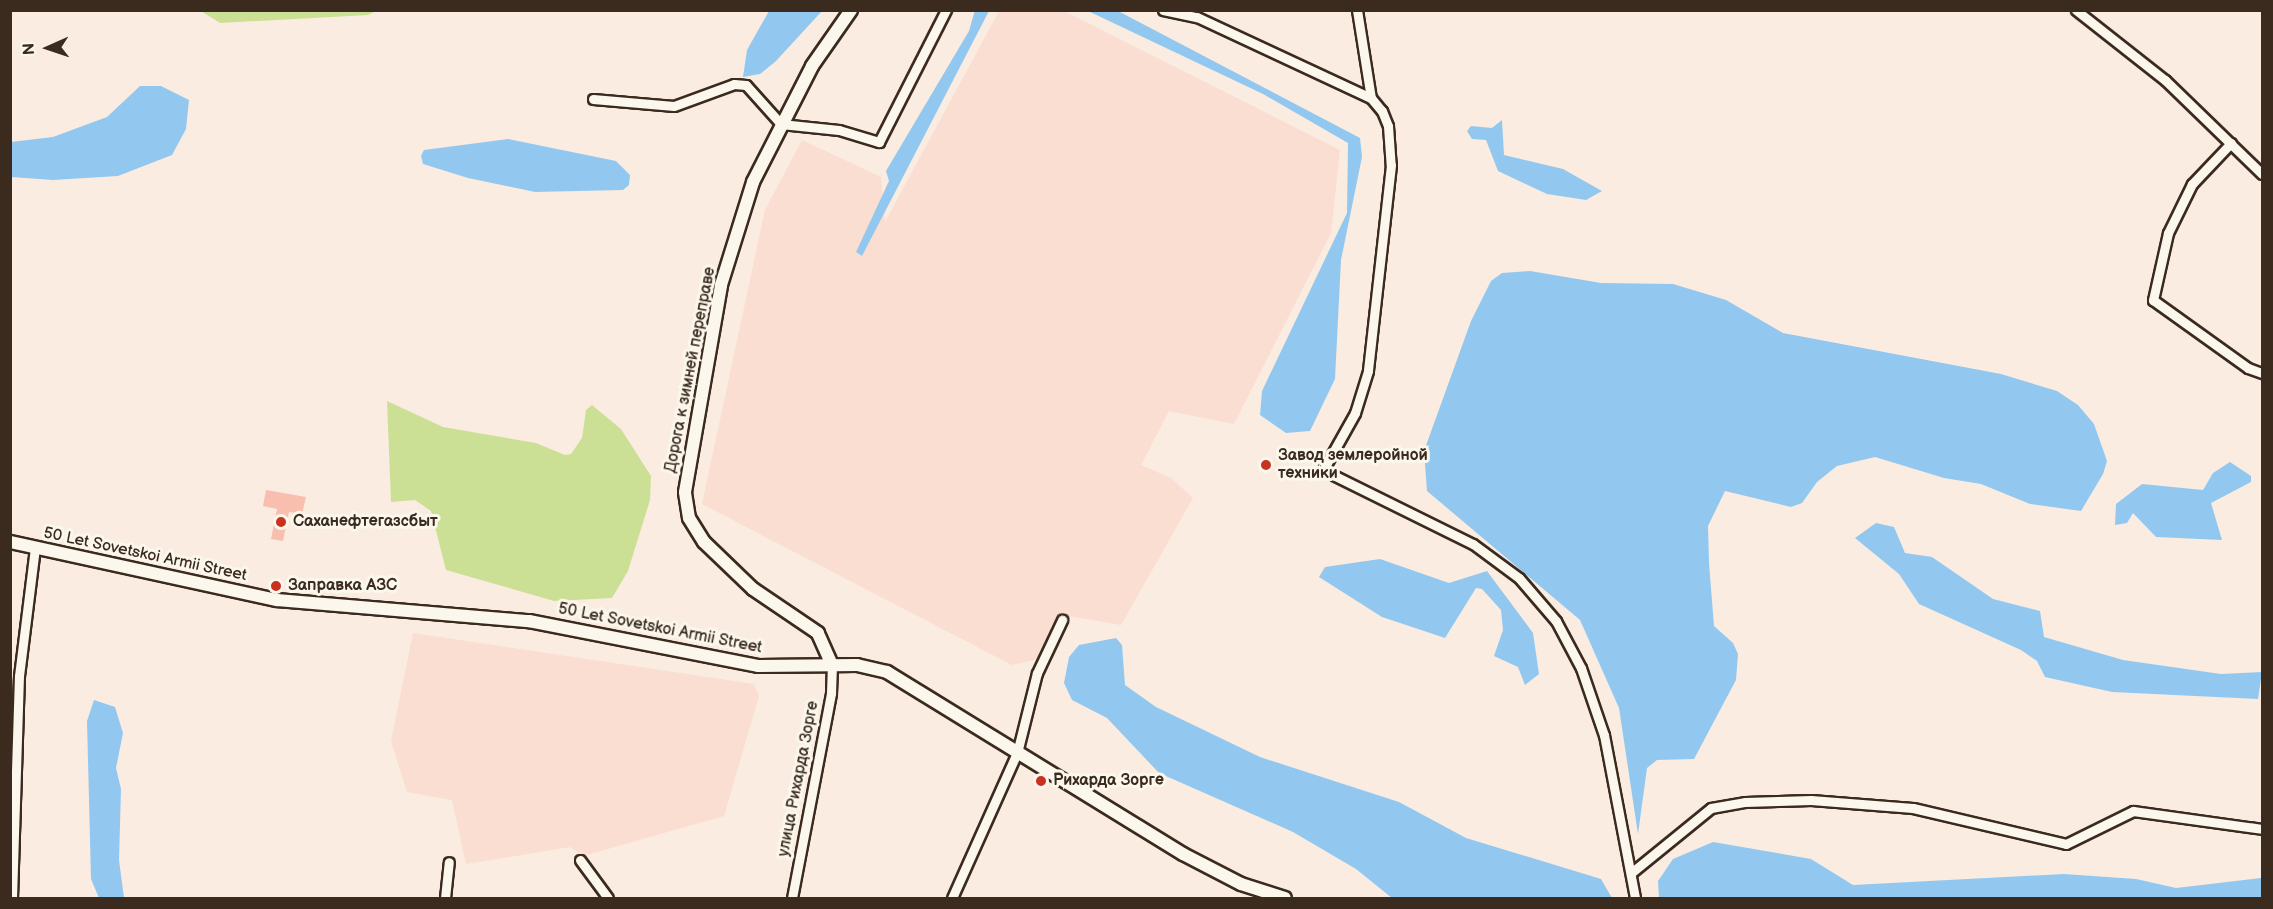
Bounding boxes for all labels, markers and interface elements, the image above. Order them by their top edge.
north arrow [18,18,78,78]
text: N [20,42,39,55]
street label: Дорога к зимней переправе [662,265,720,475]
place label: Завод землеройной техники [1278,446,1428,484]
marker: Завод землеройной техники [1259,458,1273,472]
place label: Саханефтегазсбыт [293,512,438,532]
marker: Саханефтегазсбыт [274,515,288,529]
street label: 50 Let Sovetskoi Armii Street [41,524,249,586]
place label: Заправка АЗС [288,576,397,596]
marker: Заправка АЗС [269,579,283,593]
street label: 50 Let Sovetskoi Armii Street [556,600,764,658]
street label: улица Рихарда Зорге [774,700,824,858]
place label: Рихарда Зорге [1053,771,1164,791]
marker: Рихарда Зорге [1034,774,1048,788]

